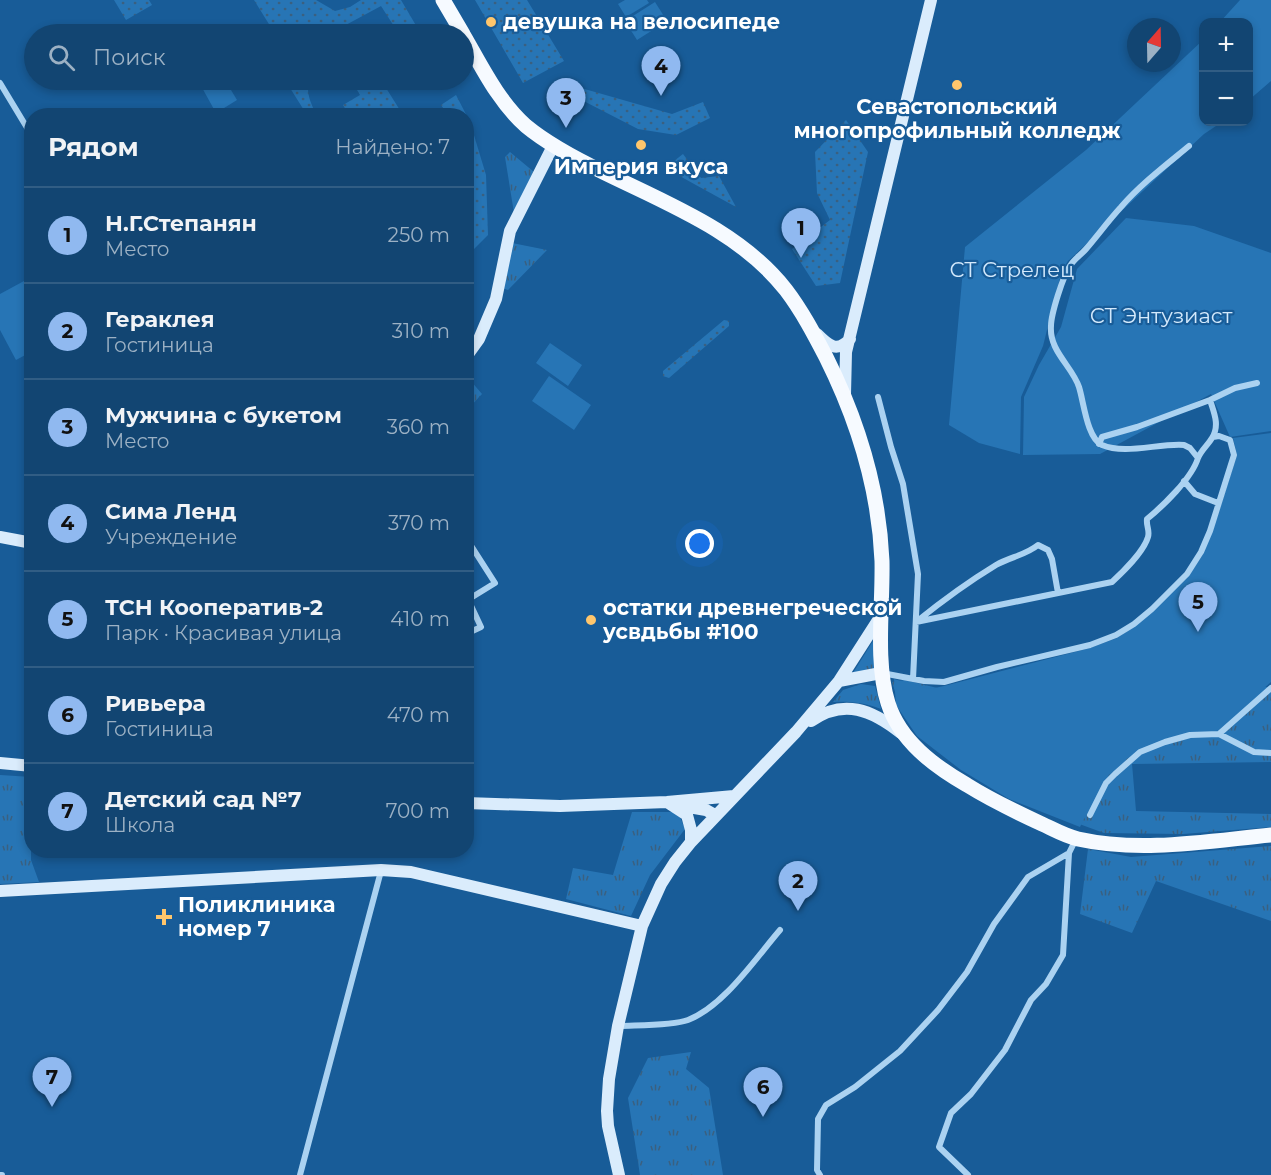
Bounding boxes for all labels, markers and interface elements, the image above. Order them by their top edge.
place label: девушка на велосипеде [503,9,780,34]
marker: девушка на велосипеде [484,15,498,29]
north arrow [1127,18,1181,72]
map controls [1199,18,1253,126]
button: + [1199,18,1253,72]
search box [24,24,474,90]
icon: search [45,41,78,74]
text: Поиск [93,44,165,71]
pin: 4 [642,46,680,96]
button: − [1199,72,1253,126]
pin: 3 [546,78,586,128]
marker: Севастопольский многопрофильный колледж [950,78,964,92]
place label: Севастопольский многопрофильный колледж [793,94,1121,143]
text: Рядом [48,131,139,163]
text: Найдено: 7 [335,135,450,159]
marker: Империя вкуса [634,138,648,152]
place label: Империя вкуса [554,154,728,179]
pin: 1 [782,208,820,258]
text: Н.Г.Степанян [105,210,257,237]
text: 1 [64,223,71,247]
text: 250 m [388,223,450,247]
text: Место [105,237,169,261]
park label: СТ Стрелец [949,257,1075,282]
park label: СТ Энтузиаст [1090,303,1232,328]
text: Гераклея [105,306,215,333]
text: 2 [62,319,73,343]
text: 310 m [392,319,450,343]
text: Гостиница [105,333,214,357]
text: Мужчина с букетом [105,402,342,429]
text: 3 [62,415,73,439]
text: 360 m [387,415,450,439]
text: Место [105,429,169,453]
text: Сима Ленд [105,498,236,525]
text: 4 [61,511,74,535]
text: 370 m [388,511,450,535]
text: Учреждение [105,525,237,549]
your location [685,529,714,558]
pin: 5 [1178,582,1218,632]
text: ТСН Кооператив-2 [105,594,323,621]
place label: остатки древнегреческой усвдьбы #100 [602,595,903,644]
text: 5 [62,607,73,631]
text: 410 m [390,607,450,631]
marker: остатки древнегреческой усвдьбы #100 [584,613,598,627]
text: Парк · Красивая улица [105,621,342,645]
text: Ривьера [105,690,206,717]
text: 6 [61,703,74,727]
text: 470 m [387,703,450,727]
text: Гостиница [105,717,214,741]
text: Детский сад №7 [105,786,302,813]
text: 7 [61,799,74,823]
text: 700 m [386,799,450,823]
text: Школа [105,813,175,837]
pin: 2 [778,862,818,911]
place label: Поликлиника номер 7 [178,892,335,941]
marker: Поликлиника номер 7 [155,908,173,926]
pin: 7 [32,1058,72,1107]
pin: 6 [744,1068,783,1117]

